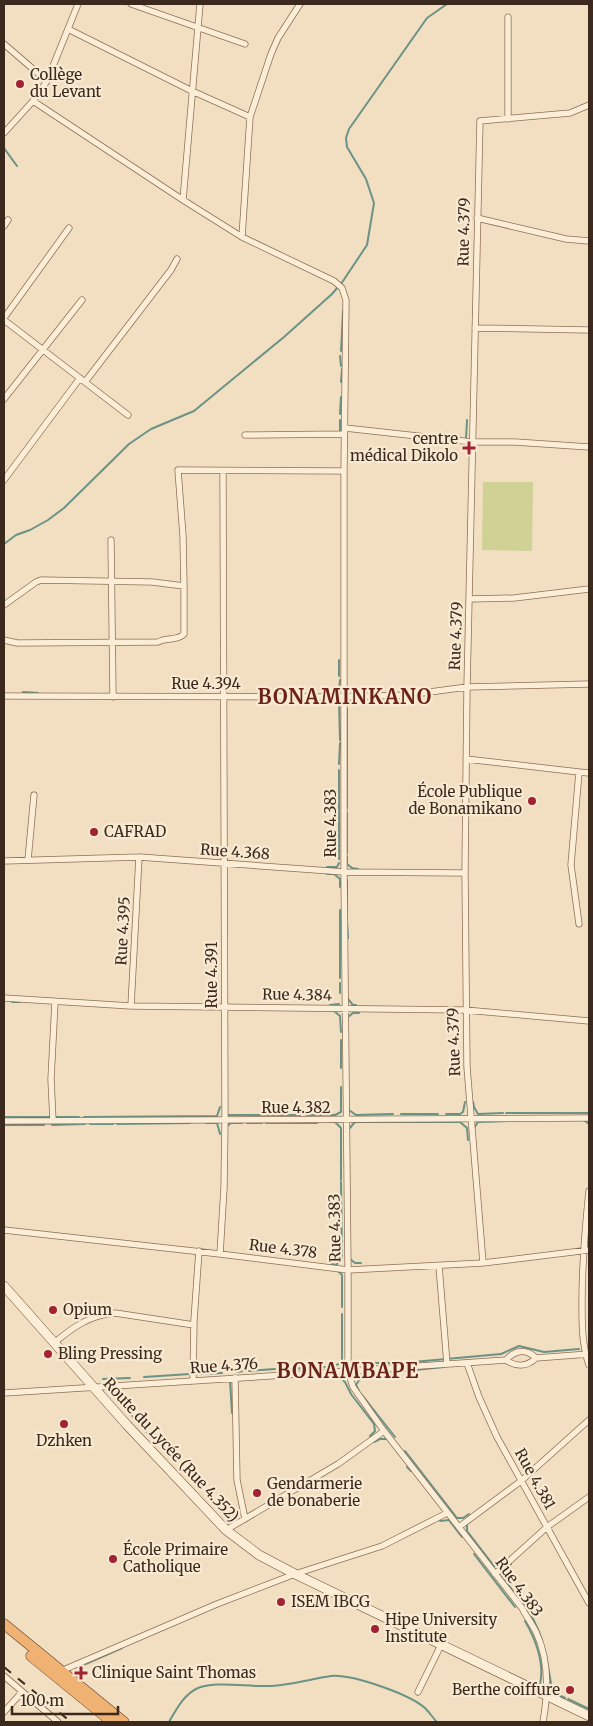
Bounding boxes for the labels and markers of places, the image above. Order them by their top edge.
place label: Collège du Levant [30,65,102,101]
marker: Collège du Levant [14,78,26,90]
place label: centre médical Dikolo [350,429,458,465]
marker: centre médical Dikolo [462,441,476,455]
place label: École Publique de Bonamikano [408,781,522,818]
marker: École Publique de Bonamikano [526,795,538,807]
place label: CAFRAD [104,822,166,841]
marker: CAFRAD [88,826,100,838]
place label: Opium [63,1300,112,1319]
marker: Opium [47,1304,59,1316]
place label: Bling Pressing [58,1344,162,1363]
marker: Bling Pressing [42,1348,54,1360]
marker: Dzhken [58,1418,70,1430]
place label: Dzhken [36,1431,92,1450]
place label: Gendarmerie de bonaberie [267,1474,362,1510]
marker: Gendarmerie de bonaberie [251,1487,263,1499]
place label: École Primaire Catholique [123,1539,228,1576]
marker: École Primaire Catholique [107,1553,119,1565]
place label: ISEM IBCG [291,1592,370,1611]
marker: ISEM IBCG [275,1596,287,1608]
place label: Hipe University Institute [385,1610,498,1646]
marker: Hipe University Institute [369,1623,381,1635]
place label: Clinique Saint Thomas [92,1663,256,1682]
marker: Clinique Saint Thomas [74,1666,88,1680]
place label: Berthe coiffure [452,1680,560,1699]
marker: Berthe coiffure [564,1684,576,1696]

